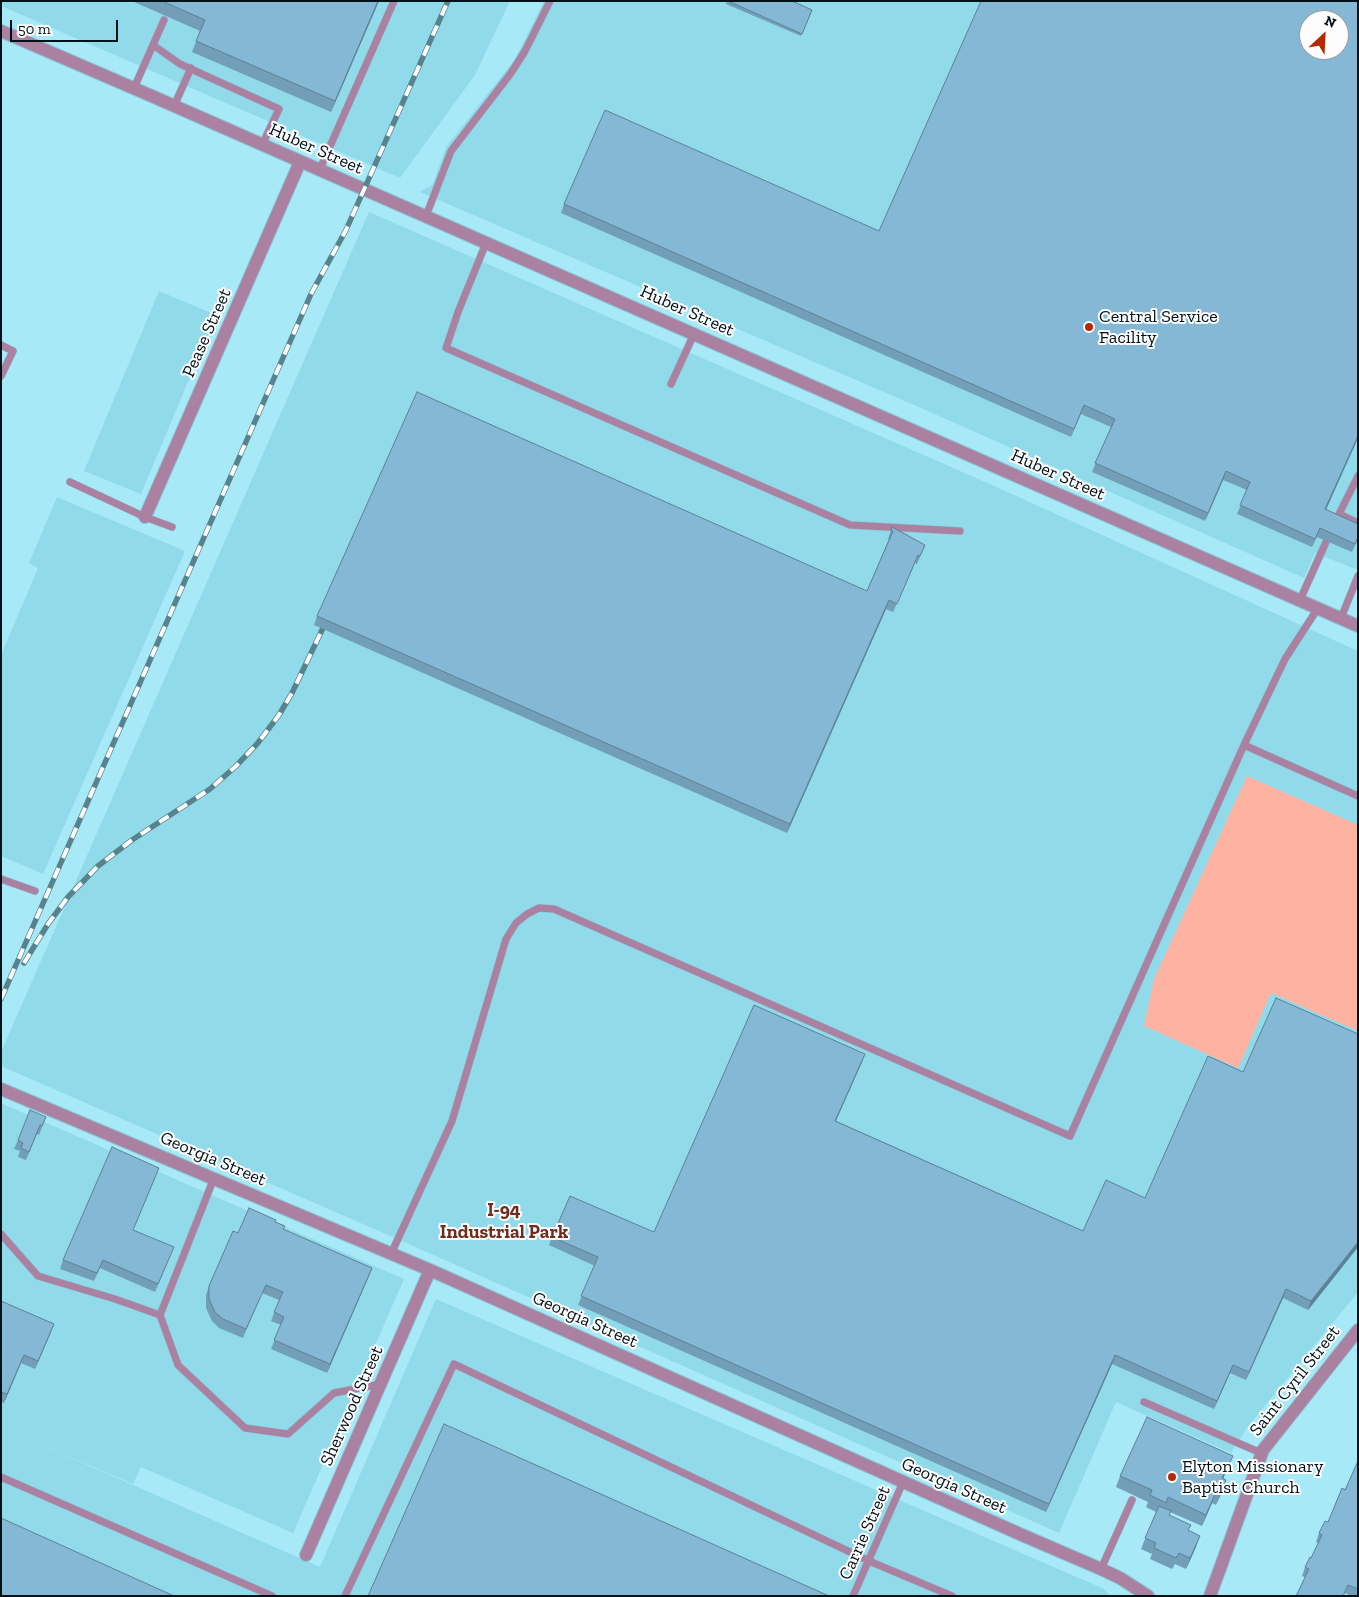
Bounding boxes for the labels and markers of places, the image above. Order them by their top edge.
place label: Central Service Facility [1099,306,1218,348]
marker: Central Service Facility [1083,321,1095,333]
place label: Elyton Missionary Baptist Church [1182,1456,1323,1498]
marker: Elyton Missionary Baptist Church [1166,1471,1178,1483]

